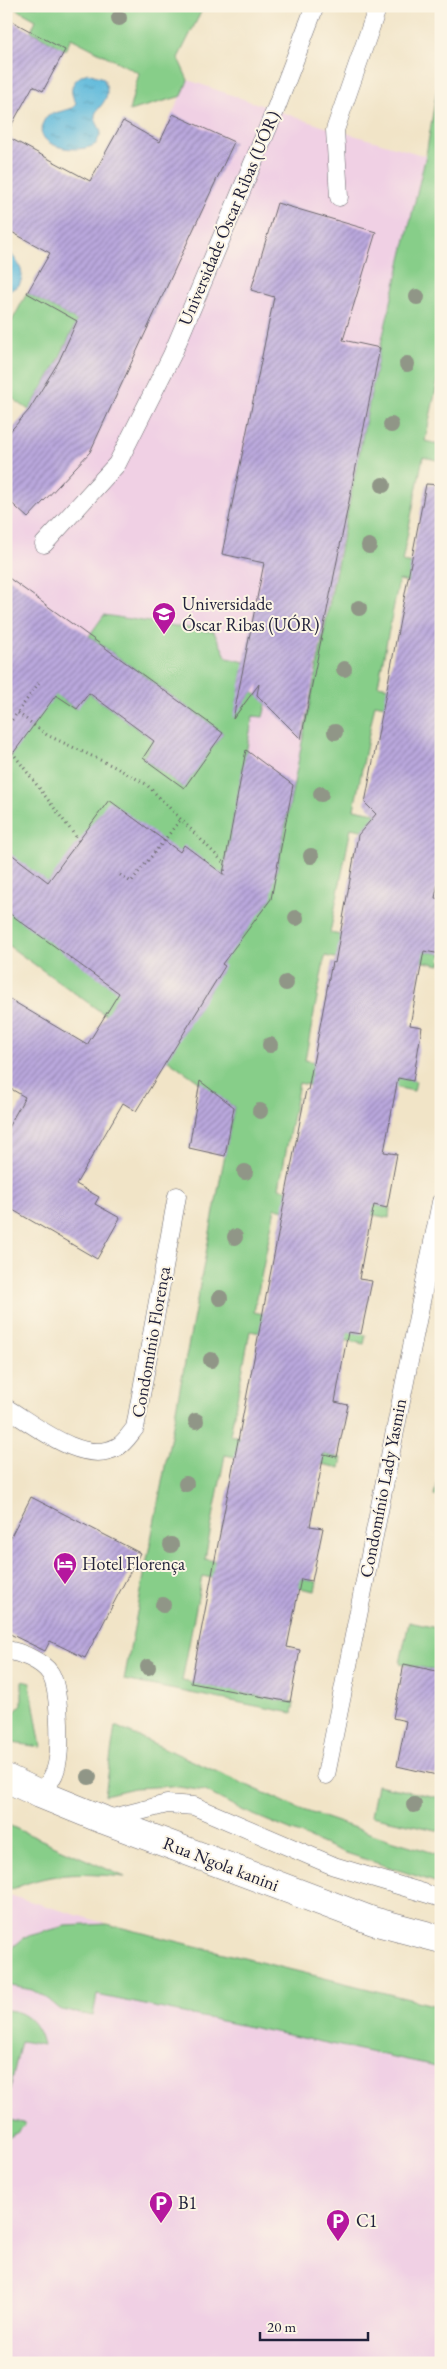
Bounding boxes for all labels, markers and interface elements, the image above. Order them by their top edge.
street label: Universidade Óscar Ribas (UÓR) [173,107,284,329]
place label: Universidade Óscar Ribas (UÓR) [182,592,319,636]
school or university icon: Universidade Óscar Ribas (UÓR) [151,601,177,635]
street label: Condomínio Florença [126,1264,175,1419]
street label: Condomínio Lady Yasmin [354,1396,411,1579]
hotel icon: Hotel Florença [52,1551,78,1585]
place label: Hotel Florença [82,1552,186,1575]
street label: Rua Ngola kanini [160,1831,283,1896]
parking icon: B1 [148,2190,174,2224]
place label: B1 [178,2191,197,2214]
parking icon: C1 [325,2208,351,2242]
place label: C1 [356,2209,377,2232]
scale bar [260,2309,367,2341]
text: 20 m [267,2317,296,2336]

